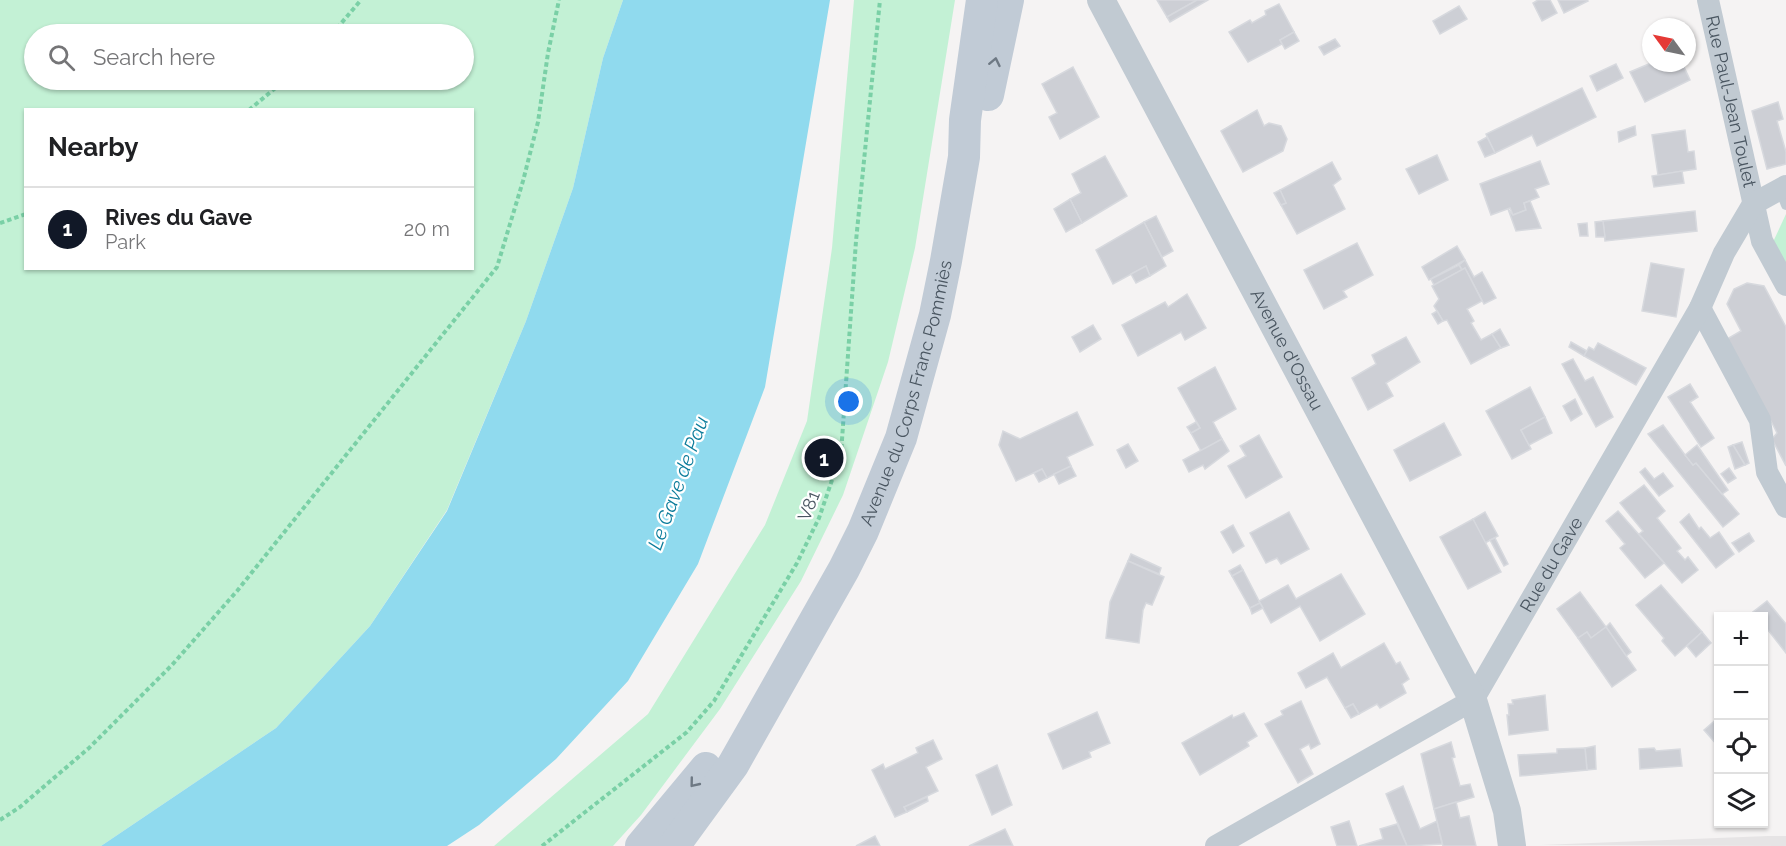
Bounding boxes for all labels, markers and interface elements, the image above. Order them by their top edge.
street label: Rue Paul-Jean Toulet [1702,13,1761,189]
north arrow [1642,18,1696,72]
search box [24,24,474,90]
icon: search [45,41,78,74]
text: Search here [93,44,215,70]
one-way arrow [988,57,1001,67]
text: Nearby [48,132,138,162]
text: Rives du Gave [105,204,252,230]
text: 1 [63,217,72,241]
text: 20 m [404,217,450,241]
text: Park [105,230,146,254]
street label: Avenue du Corps Franc Pommiès [855,258,956,529]
street label: Avenue d'Ossau [1247,285,1328,414]
your location [834,387,863,416]
water label: Le Gave de Pau [643,413,713,553]
pin: 1 [804,436,844,480]
street label: V81 [793,488,824,524]
street label: Rue du Gave [1515,513,1587,616]
map controls [1714,612,1768,828]
button: + [1714,612,1768,666]
button: − [1714,666,1768,720]
button: locate [1714,720,1768,774]
button: layers [1714,774,1768,828]
one-way arrow [691,776,702,787]

